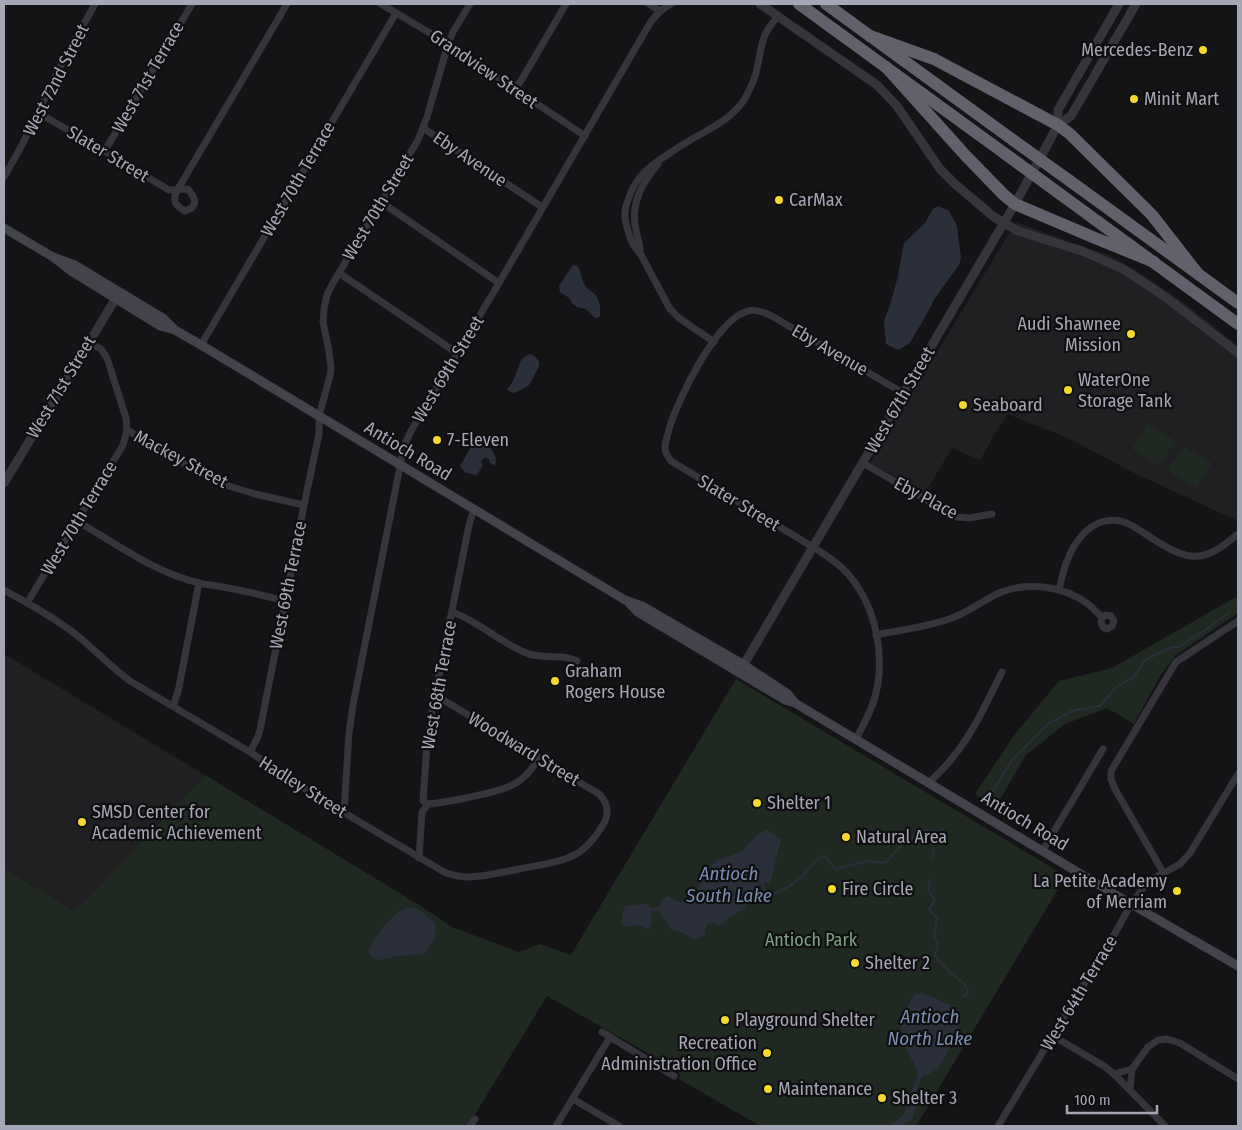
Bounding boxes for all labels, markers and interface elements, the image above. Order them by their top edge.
street label: West 71st Terrace [107,17,189,137]
street label: West 72nd Street [18,20,94,140]
street label: Grandview Street [426,25,542,113]
place label: Mercedes-Benz [1081,39,1193,61]
marker: Mercedes-Benz [1197,44,1209,56]
place label: Minit Mart [1144,88,1219,110]
marker: Minit Mart [1128,93,1140,105]
street label: West 70th Terrace [256,117,340,241]
street label: Slater Street [63,121,153,187]
street label: Eby Avenue [429,126,511,192]
street label: West 70th Street [338,150,418,264]
place label: CarMax [789,189,843,211]
marker: CarMax [773,194,785,206]
street label: West 69th Street [407,311,489,427]
place label: Audi Shawnee Mission [1018,313,1121,356]
street label: Eby Avenue [788,319,872,381]
marker: Audi Shawnee Mission [1125,328,1137,340]
street label: West 71st Street [22,331,100,442]
street label: West 67th Street [861,343,940,457]
place label: WaterOne Storage Tank [1078,369,1172,412]
marker: WaterOne Storage Tank [1062,384,1074,396]
place label: Seaboard [973,394,1043,416]
marker: Seaboard [957,399,969,411]
street label: Antioch Road [361,416,455,486]
street label: Mackey Street [130,425,232,493]
place label: 7-Eleven [447,429,509,451]
marker: 7-Eleven [431,434,443,446]
street label: West 70th Terrace [36,457,122,579]
street label: Slater Street [694,470,784,536]
street label: Eby Place [890,472,962,524]
street label: West 69th Terrace [265,519,311,651]
street label: West 68th Terrace [417,619,461,751]
place label: Graham Rogers House [565,660,665,703]
marker: Graham Rogers House [549,675,561,687]
street label: Woodward Street [464,707,584,791]
street label: Hadley Street [255,751,351,823]
street label: Antioch Road [978,786,1072,856]
place label: Shelter 1 [767,792,831,814]
marker: Shelter 1 [751,797,763,809]
place label: SMSD Center for Academic Achievement [92,801,262,844]
marker: SMSD Center for Academic Achievement [76,816,88,828]
place label: Natural Area [856,826,947,848]
marker: Natural Area [840,831,852,843]
water label: Antioch South Lake [685,862,772,907]
place label: La Petite Academy of Merriam [1033,870,1167,913]
place label: Fire Circle [842,878,914,900]
marker: Fire Circle [826,883,838,895]
marker: La Petite Academy of Merriam [1171,885,1183,897]
park label: Antioch Park [765,929,858,951]
street label: West 64th Terrace [1036,931,1122,1055]
place label: Shelter 2 [865,952,930,974]
marker: Shelter 2 [849,957,861,969]
water label: Antioch North Lake [888,1005,972,1050]
place label: Playground Shelter [735,1009,875,1031]
marker: Playground Shelter [719,1014,731,1026]
place label: Recreation Administration Office [601,1032,757,1075]
marker: Recreation Administration Office [761,1047,773,1059]
place label: Maintenance [778,1078,872,1100]
scale bar [1067,1082,1157,1114]
marker: Maintenance [762,1083,774,1095]
place label: Shelter 3 [892,1087,957,1109]
text: 100 m [1074,1091,1111,1109]
marker: Shelter 3 [876,1092,888,1104]

